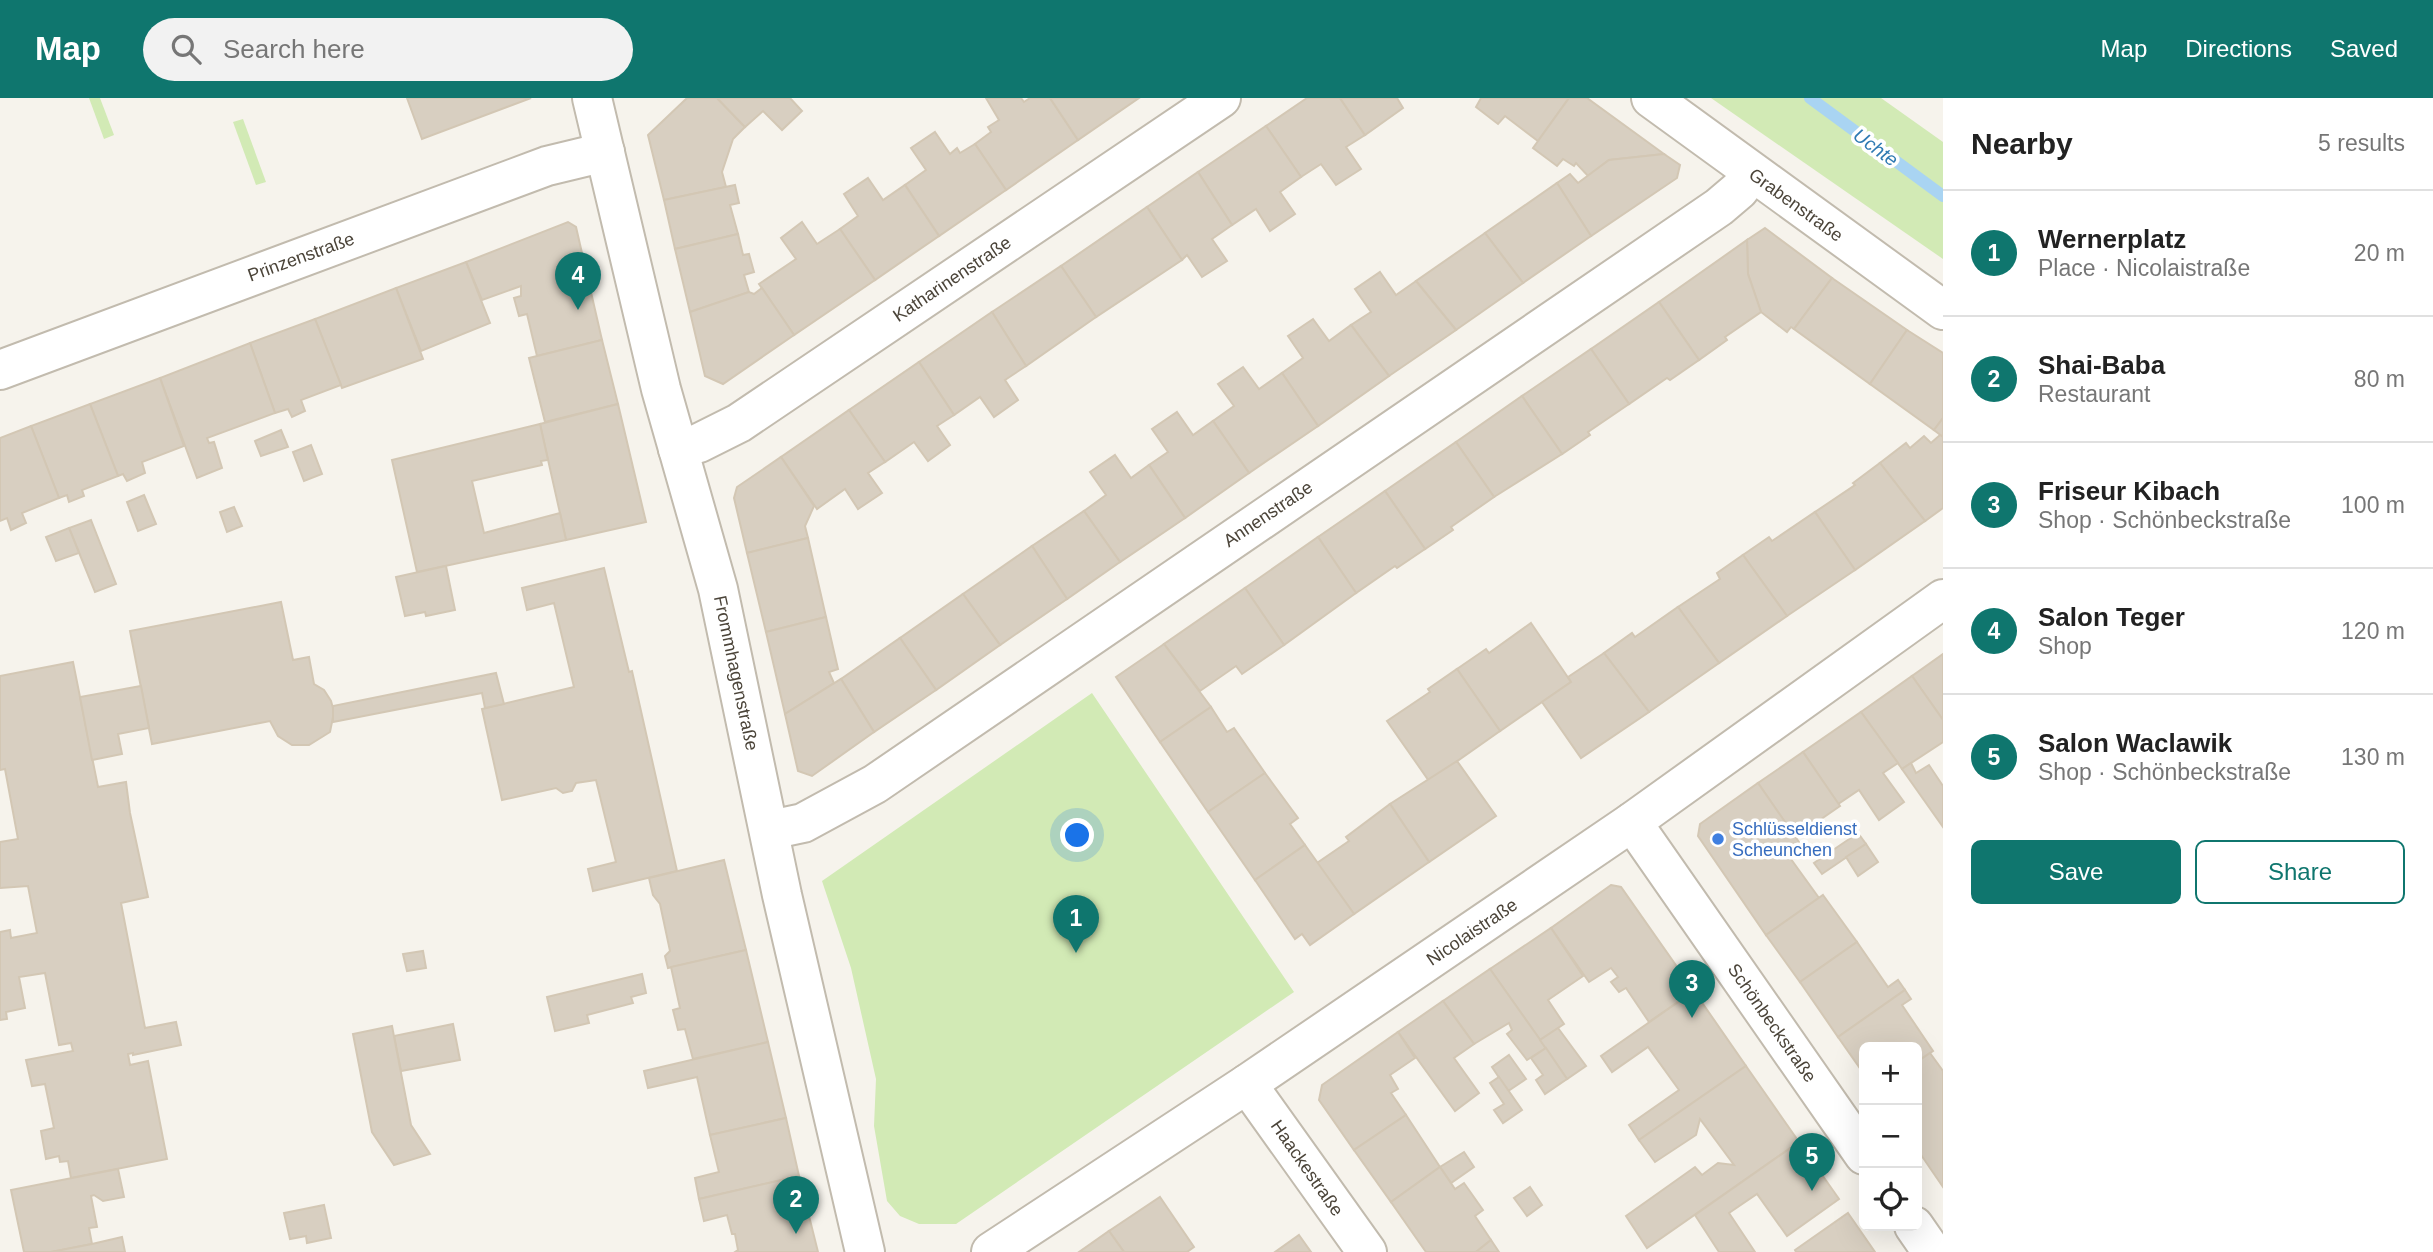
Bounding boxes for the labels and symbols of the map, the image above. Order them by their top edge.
water label: Uchte [1849,124,1902,170]
street label: Grabenstraße [1745,164,1847,246]
street label: Prinzenstraße [245,228,357,286]
street label: Katharinenstraße [889,232,1015,326]
pin: 4 [555,252,601,310]
street label: Annenstraße [1220,477,1316,551]
street label: Frommhagenstraße [710,594,762,752]
your location [1060,818,1094,852]
place label: Schlüsseldienst Scheunchen [1732,819,1857,860]
marker: Schlüsseldienst Scheunchen [1710,831,1726,847]
street label: Nicolaistraße [1423,894,1521,970]
pin: 1 [1053,895,1099,953]
pin: 3 [1669,960,1715,1018]
street label: Schönbeckstraße [1724,960,1820,1086]
street label: Haackestraße [1267,1116,1347,1220]
pin: 5 [1789,1133,1835,1191]
pin: 2 [773,1176,819,1234]

